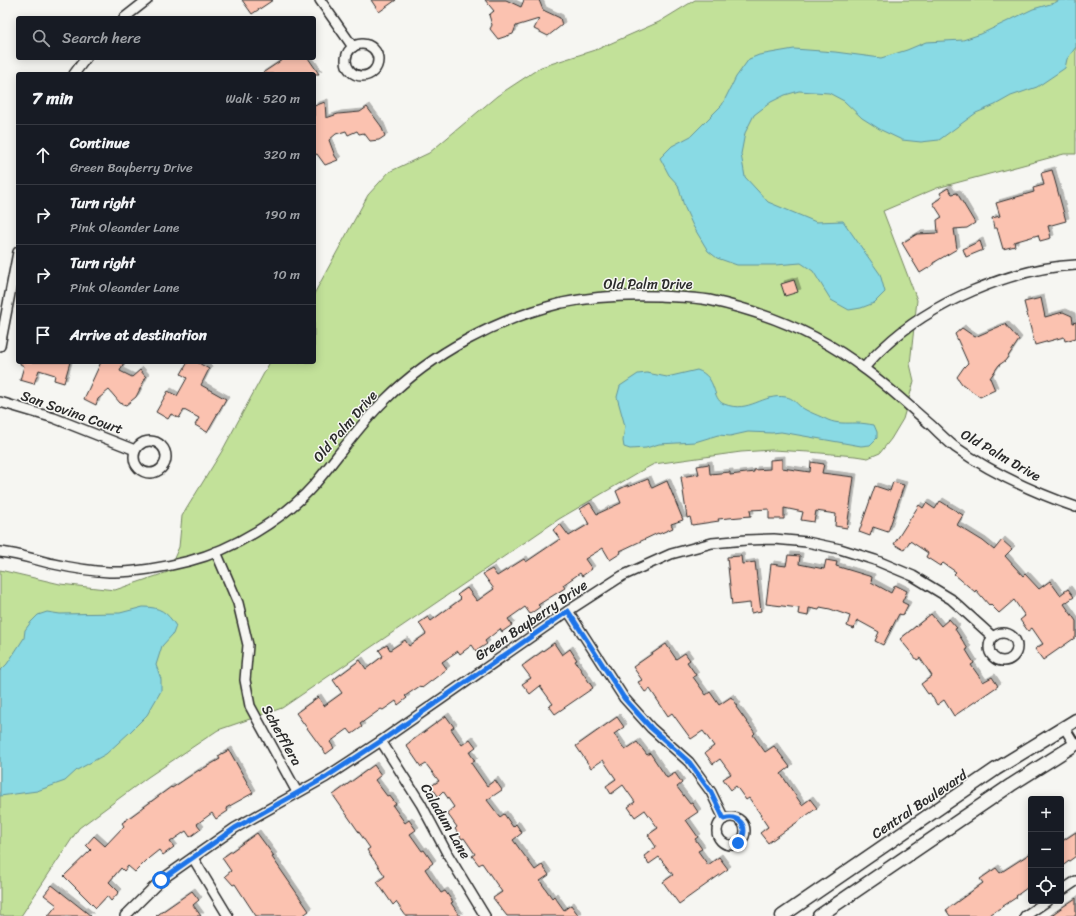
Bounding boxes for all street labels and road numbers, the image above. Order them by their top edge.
street label: Old Palm Drive [603,272,693,297]
street label: San Sovina Court [17,383,126,442]
street label: Old Palm Drive [307,384,384,468]
street label: Old Palm Drive [956,422,1046,489]
street label: Green Bayberry Drive [470,573,593,668]
street label: Schefflera [254,700,309,770]
street label: Central Boulevard [866,762,974,846]
street label: Caladum Lane [414,778,477,864]

